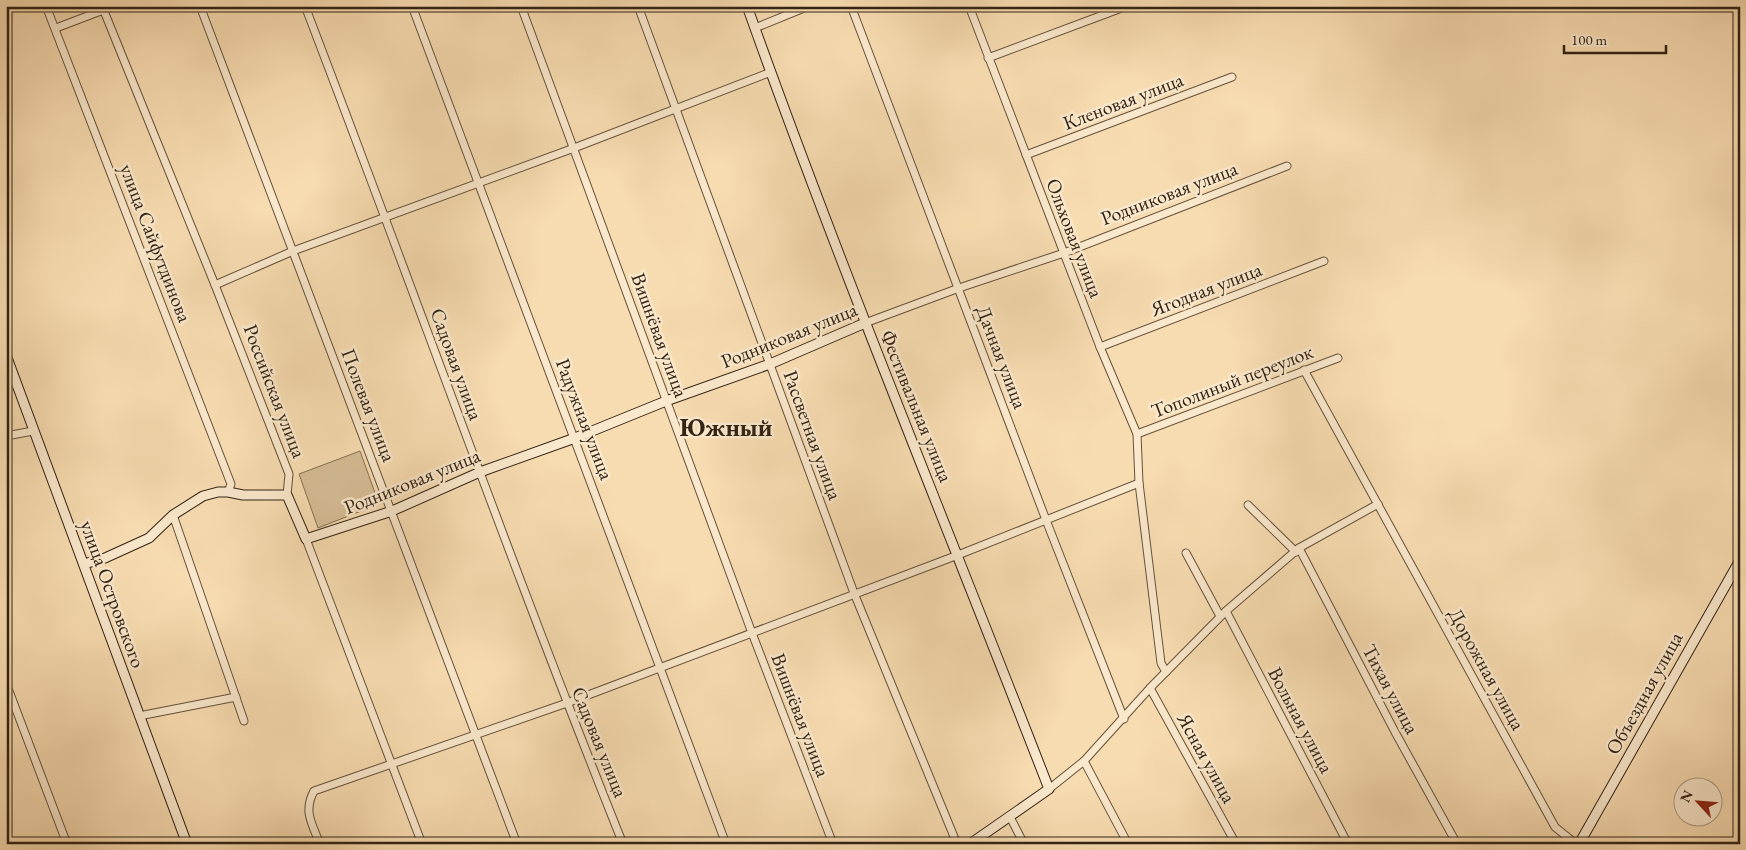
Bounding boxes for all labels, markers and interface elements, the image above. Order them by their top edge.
scale bar [1564,22,1666,54]
text: 100 m [1571,30,1608,49]
street label: Кленовая улица [1059,66,1187,136]
street label: Родниковая улица [1097,155,1241,231]
street label: улица Сайфутдинова [114,160,198,326]
street label: Ольховая улица [1040,175,1110,301]
street label: Ягодная улица [1146,256,1265,322]
street label: Вишнёвая улица [625,269,695,401]
street label: Родниковая улица [717,296,861,374]
street label: Дачная улица [970,302,1034,412]
street label: Садовая улица [425,304,489,424]
street label: Российская улица [238,320,312,462]
street label: Фестивальная улица [875,326,959,486]
street label: Тополиный переулок [1147,338,1317,424]
street label: Полевая улица [335,345,403,465]
street label: Радужная улица [550,355,620,483]
street label: Рассветная улица [778,367,848,503]
district label: Южный [679,411,773,443]
street label: Родниковая улица [340,442,484,520]
street label: улица Островского [74,517,152,671]
street label: Дорожная улица [1443,603,1531,735]
street label: Объездная улица [1600,627,1688,759]
street label: Тихая улица [1357,640,1425,738]
street label: Вишнёвая улица [765,649,837,781]
street label: Вольная улица [1262,662,1340,778]
street label: Садовая улица [566,683,634,801]
street label: Ясная улица [1171,707,1242,808]
north arrow [1674,778,1724,828]
text: N [1676,787,1697,805]

